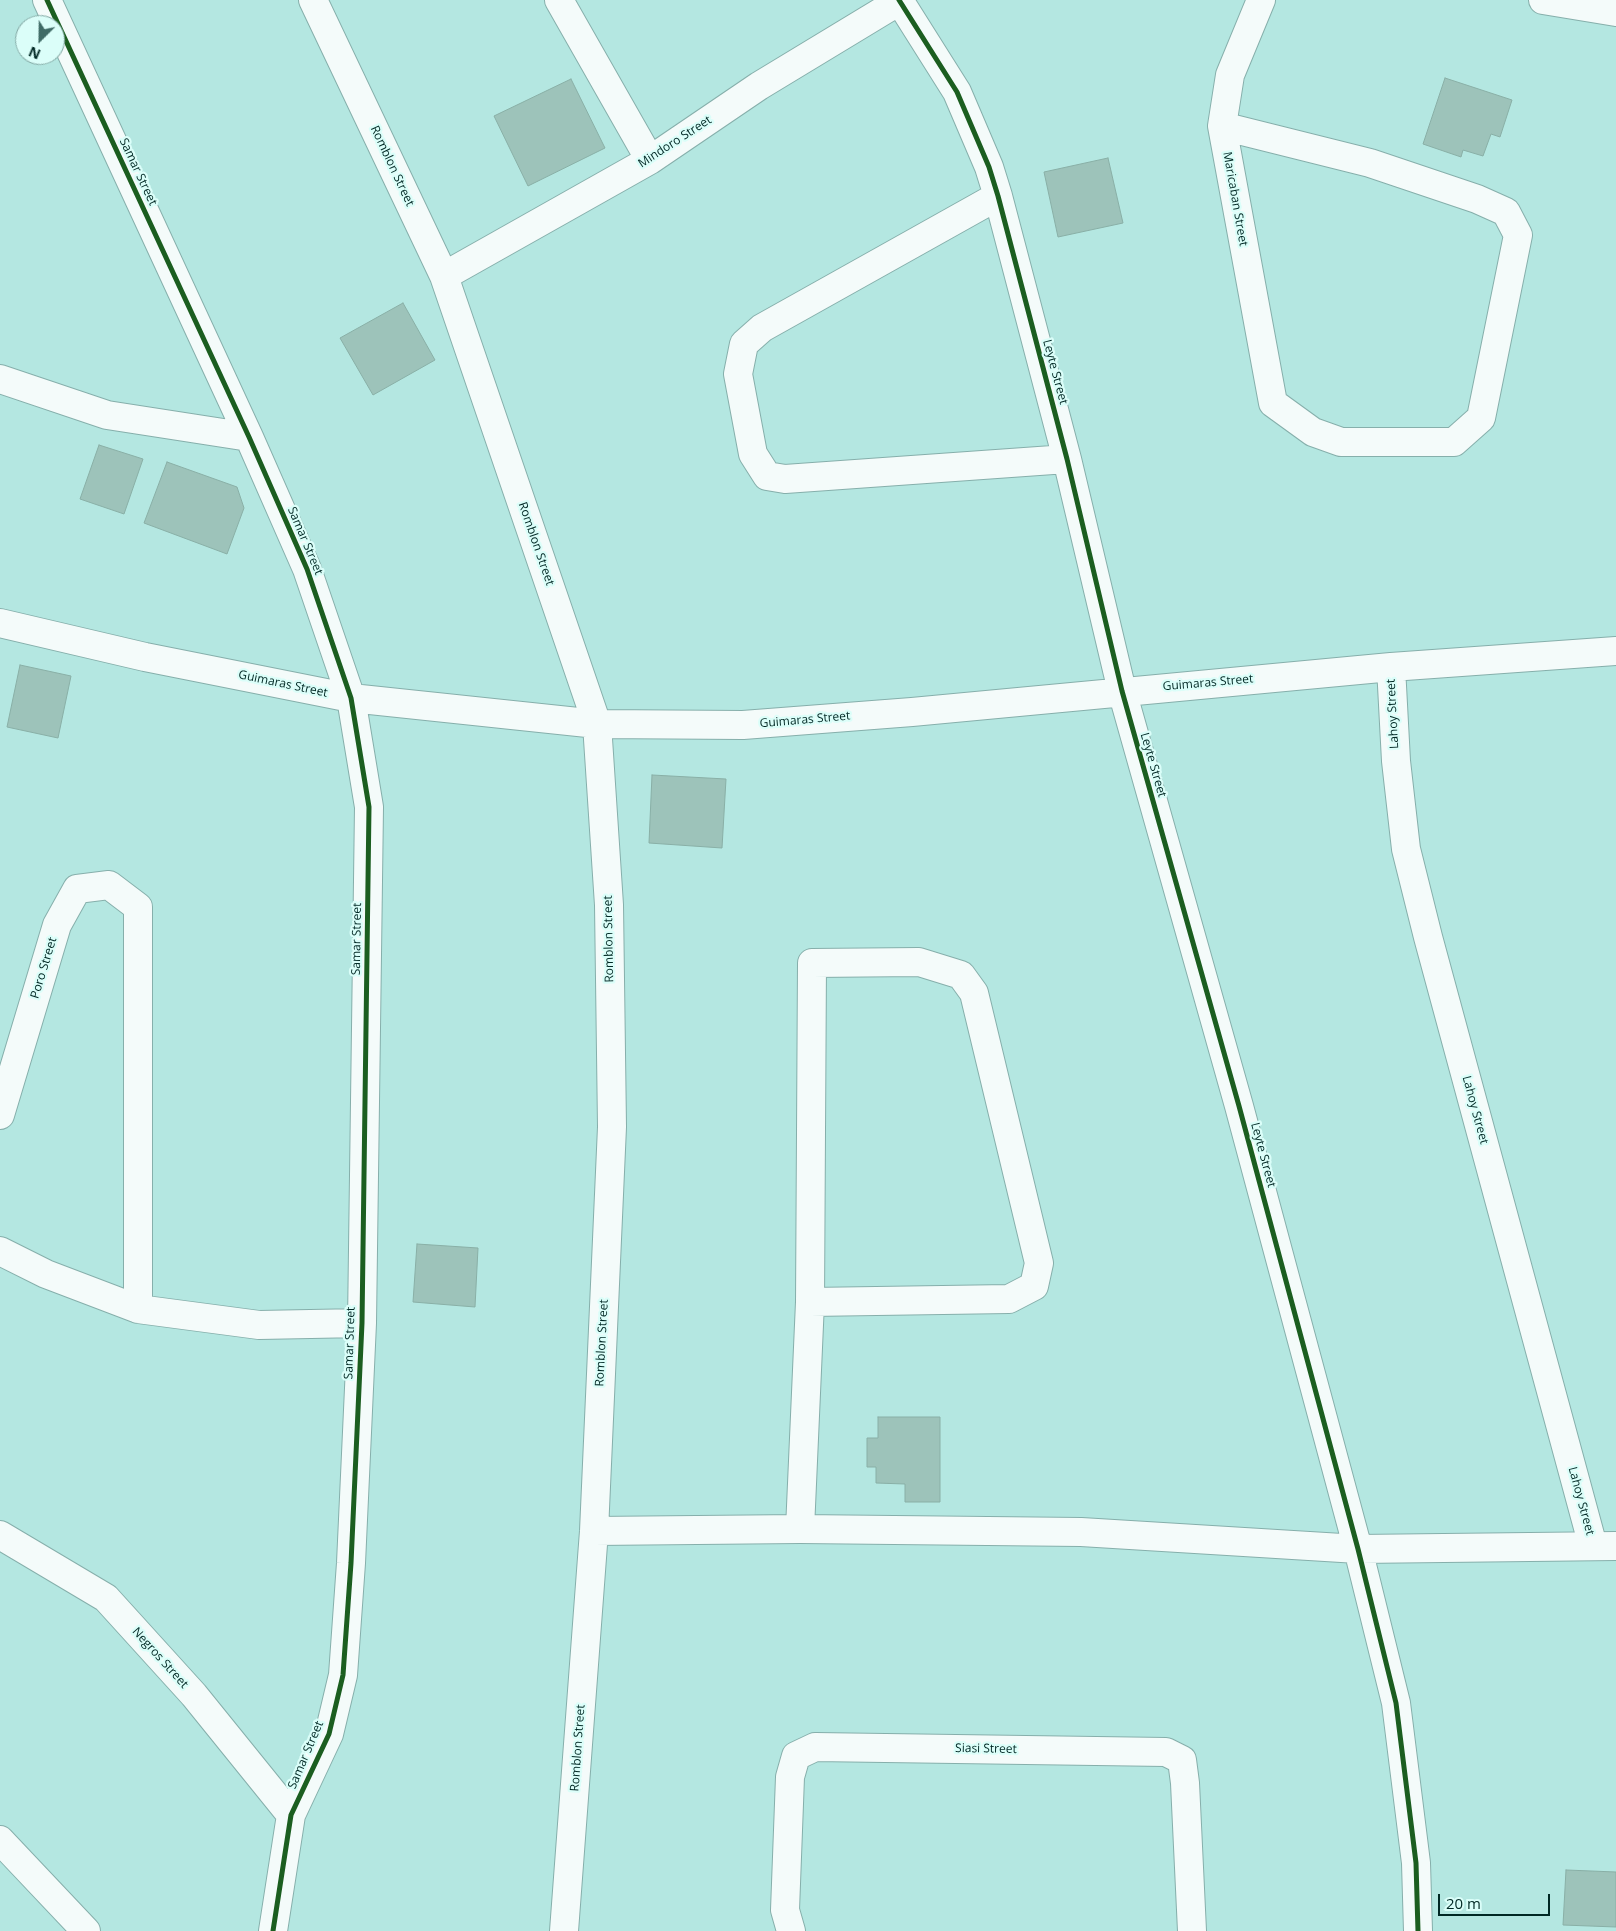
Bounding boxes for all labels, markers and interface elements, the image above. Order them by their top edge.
north arrow [15,15,65,65]
text: N [25,42,43,64]
street label: Mindoro Street [636,113,714,171]
street label: Romblon Street [367,123,417,209]
street label: Samar Street [116,136,160,208]
street label: Maricaban Street [1220,151,1250,247]
street label: Leyte Street [1039,338,1071,406]
street label: Romblon Street [515,500,557,588]
street label: Samar Street [284,505,326,577]
street label: Guimaras Street [237,668,329,700]
street label: Guimaras Street [1162,672,1254,694]
street label: Lahoy Street [1384,679,1402,749]
street label: Guimaras Street [759,709,851,731]
street label: Leyte Street [1137,731,1169,799]
street label: Romblon Street [601,895,617,983]
street label: Samar Street [349,903,365,975]
street label: Poro Street [28,936,60,1000]
street label: Lahoy Street [1459,1074,1491,1146]
street label: Leyte Street [1247,1121,1279,1189]
street label: Romblon Street [593,1299,611,1387]
street label: Samar Street [342,1306,358,1380]
street label: Lahoy Street [1565,1465,1597,1537]
street label: Negros Street [129,1625,191,1691]
street label: Romblon Street [568,1704,588,1792]
street label: Samar Street [285,1719,327,1791]
street label: Siasi Street [955,1741,1017,1757]
scale bar [1441,1884,1554,1916]
text: 20 m [1446,1893,1481,1913]

